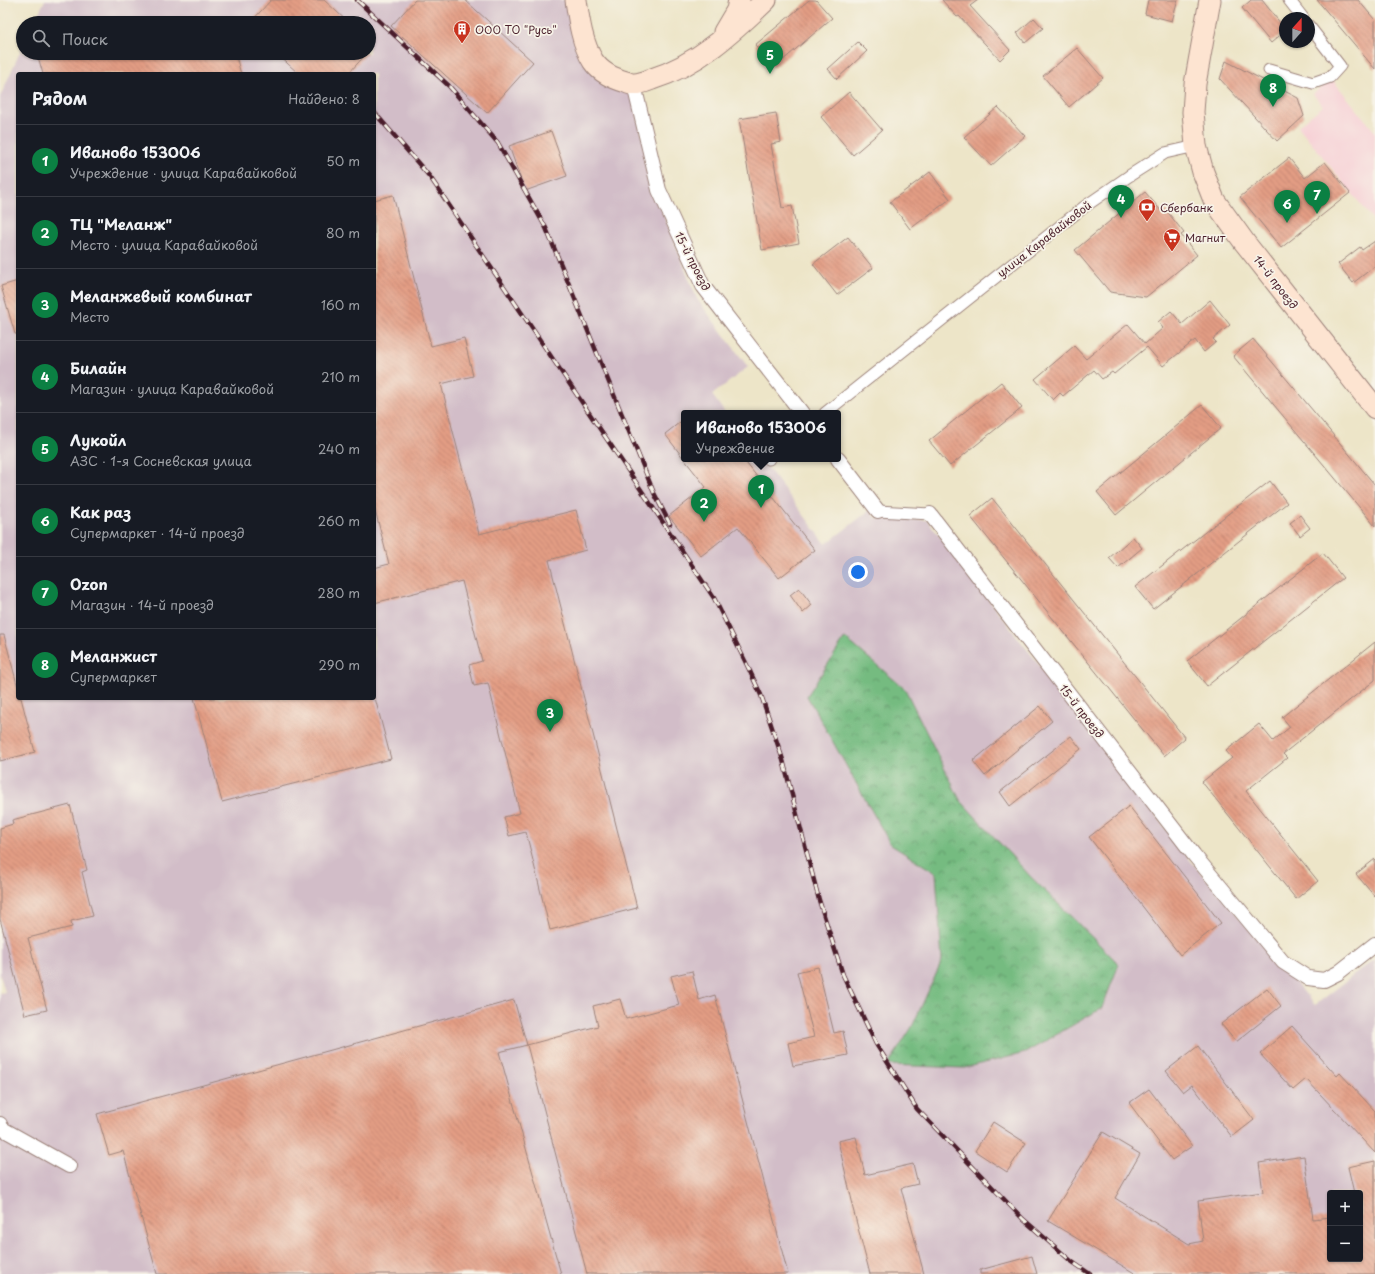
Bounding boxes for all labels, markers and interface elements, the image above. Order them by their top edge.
north arrow [1279,12,1315,48]
search box [16,16,376,60]
building icon: ООО ТО "Русь" [452,19,472,44]
place label: ООО ТО "Русь" [475,21,557,38]
icon: search [30,27,52,49]
text: Поиск [62,27,108,50]
pin: 5 [757,41,783,74]
pin: 8 [1260,74,1286,107]
text: Рядом [32,85,87,111]
text: Найдено: 8 [288,89,360,108]
text: Иваново 153006 [70,140,200,163]
text: 1 [42,151,48,170]
text: 50 m [326,151,360,170]
text: Учреждение · улица Каравайковой [70,163,297,182]
pin: 7 [1304,181,1330,214]
pin: 4 [1108,185,1134,218]
pin: 6 [1274,190,1300,223]
street label: улица Каравайковой [993,197,1095,281]
bank icon: Сбербанк [1137,197,1157,222]
place label: Сбербанк [1160,199,1214,216]
text: ТЦ "Меланж" [70,212,172,235]
text: 2 [40,223,50,242]
text: 80 m [326,223,360,242]
supermarket icon: Магнит [1162,227,1182,252]
street label: 15-й проезд [671,229,715,293]
place label: Магнит [1185,229,1226,246]
text: Место · улица Каравайковой [70,235,258,254]
street label: 14-й проезд [1250,251,1302,313]
text: Меланжевый комбинат [70,284,252,307]
text: 3 [41,295,49,314]
text: 160 m [321,295,360,314]
text: Место [70,307,110,326]
text: Билайн [70,356,127,379]
text: 4 [41,367,49,386]
text: 210 m [321,367,360,386]
text: Магазин · улица Каравайковой [70,379,274,398]
popup [681,410,841,462]
text: Иваново 153006 [696,415,826,438]
text: Лукойл [70,428,126,451]
text: Учреждение [696,438,775,457]
text: 5 [41,439,49,458]
text: 240 m [318,439,360,458]
text: АЗС · 1-я Сосневская улица [70,451,252,470]
pin: 1 [748,475,774,508]
pin: 2 [691,489,717,522]
text: Как раз [70,500,131,523]
text: 6 [40,511,50,530]
text: 260 m [318,511,360,530]
text: Супермаркет · 14-й проезд [70,523,245,542]
your location [848,562,868,582]
text: Ozon [70,572,108,595]
text: 7 [41,583,49,602]
text: 280 m [318,583,360,602]
text: Магазин · 14-й проезд [70,595,214,614]
text: Меланжист [70,644,157,667]
text: 8 [41,655,49,674]
text: 290 m [319,655,360,674]
text: Супермаркет [70,667,157,686]
street label: 15-й проезд [1056,681,1108,741]
pin: 3 [537,699,563,732]
map controls [1327,1190,1363,1262]
button: + [1327,1190,1363,1226]
button: − [1327,1226,1363,1262]

